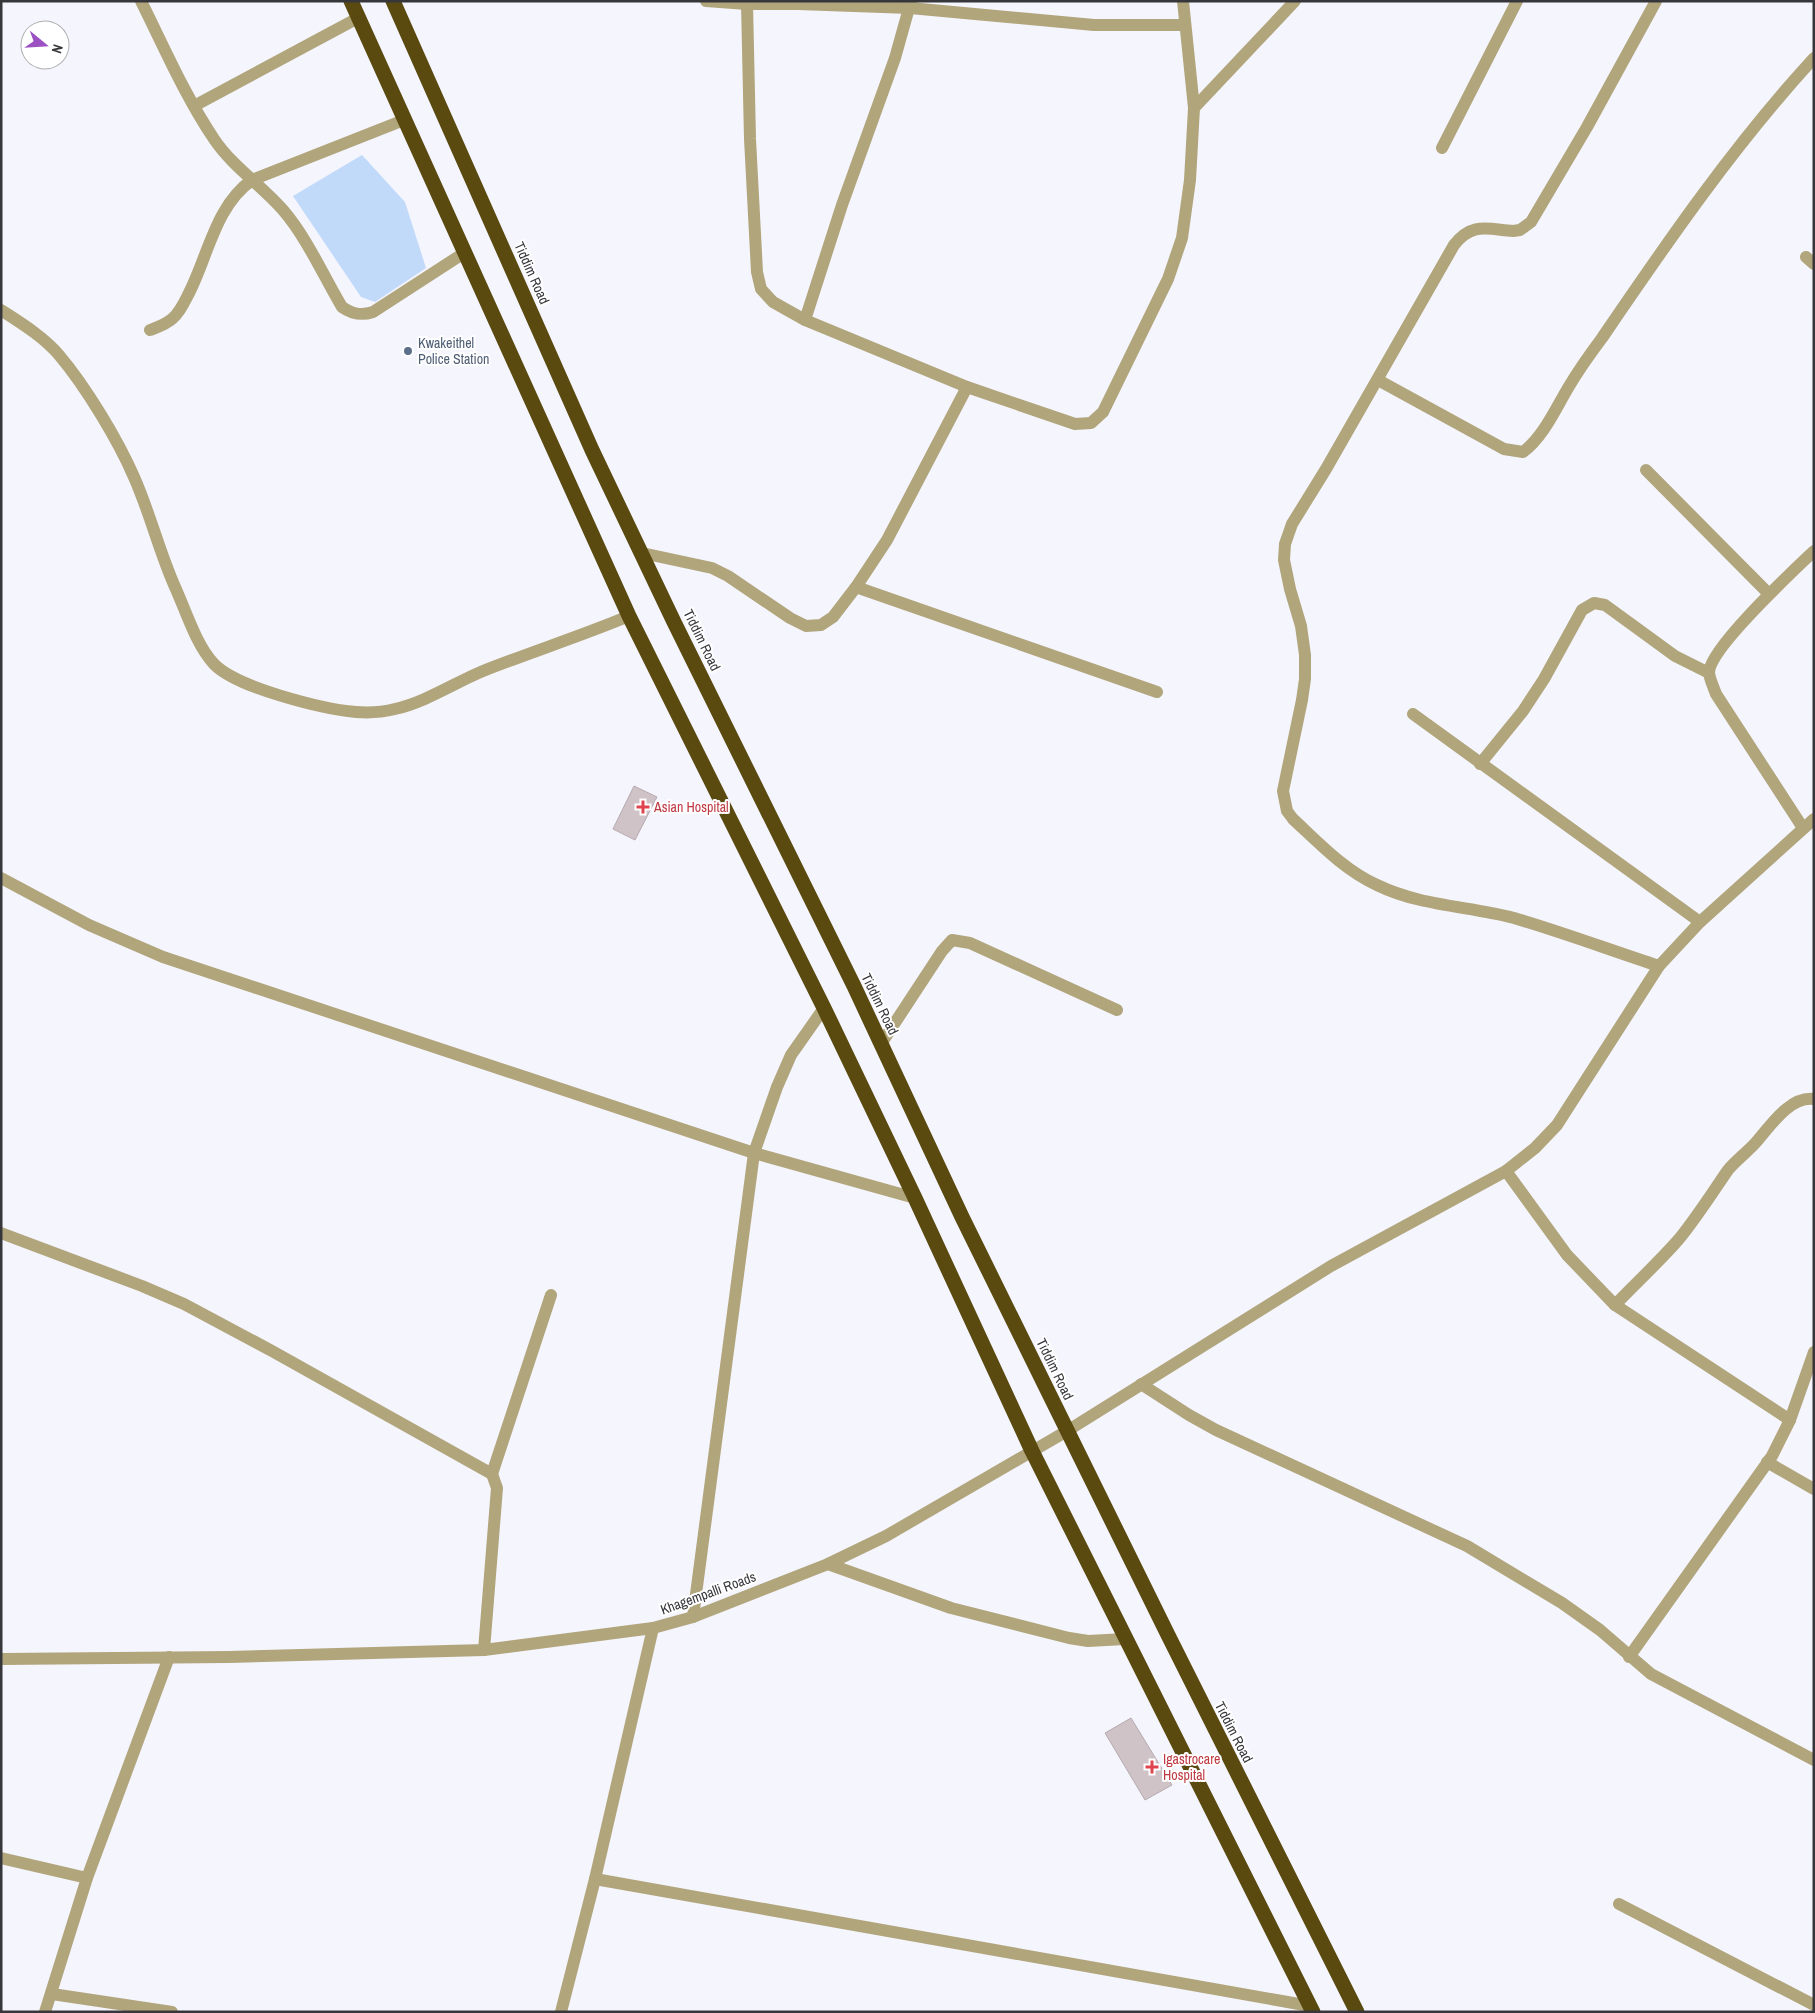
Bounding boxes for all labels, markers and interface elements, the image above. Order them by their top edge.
north arrow [20,20,70,70]
text: N [48,42,67,56]
street label: Tiddim Road [510,239,554,307]
place label: Kwakeithel Police Station [418,334,489,368]
marker: Kwakeithel Police Station [402,345,414,357]
street label: Tiddim Road [679,606,725,674]
place label: Asian Hospital [653,798,729,816]
marker: Asian Hospital [636,800,650,814]
street label: Tiddim Road [857,970,903,1038]
street label: Tiddim Road [1032,1335,1078,1403]
street label: Khagempalli Roads [658,1567,758,1619]
street label: Tiddim Road [1211,1698,1257,1766]
place label: Igastrocare Hospital [1163,1750,1220,1784]
marker: Igastrocare Hospital [1145,1760,1159,1774]

